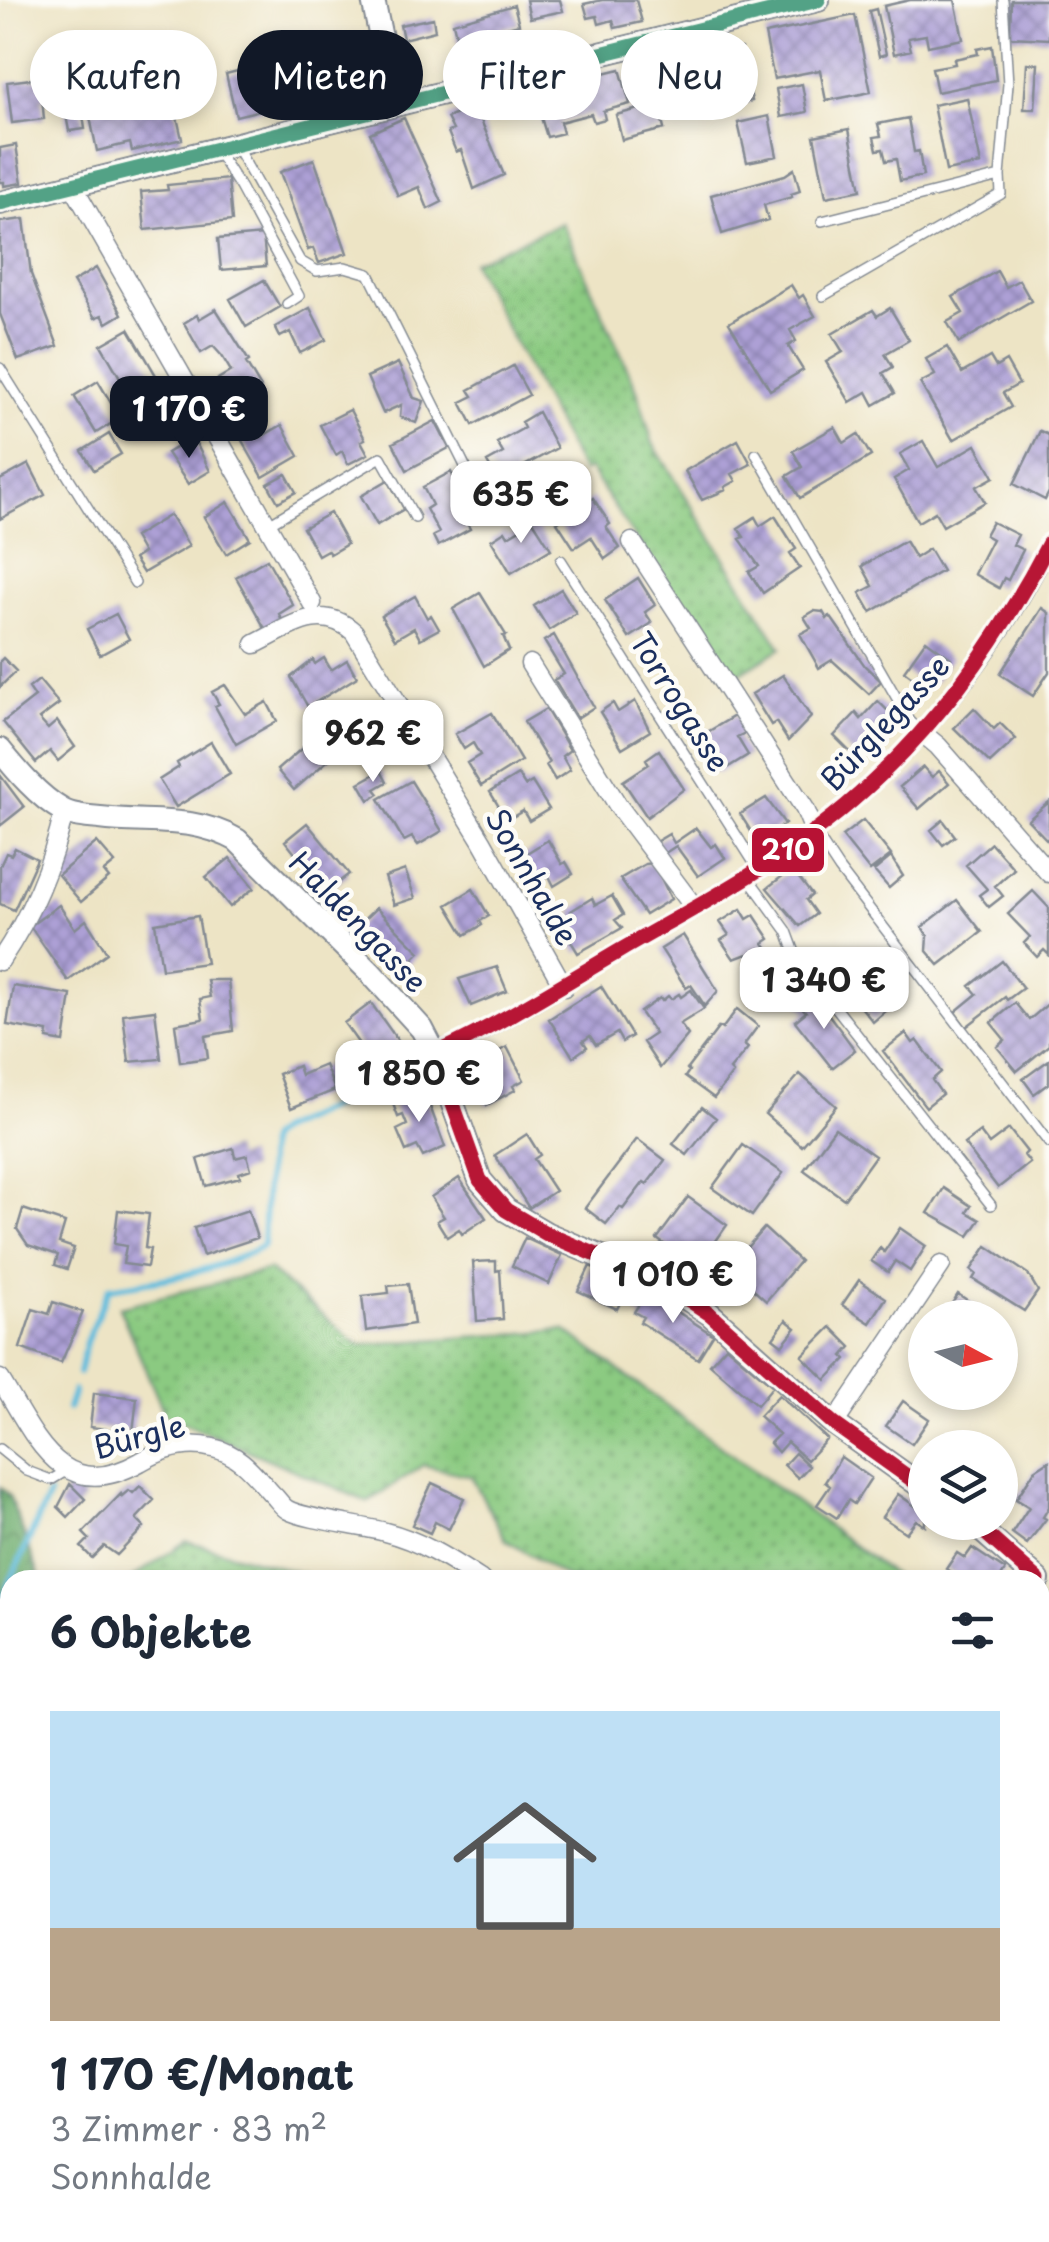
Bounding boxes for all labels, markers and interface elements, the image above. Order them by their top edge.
chip: Kaufen [30,30,217,120]
chip: Mieten [237,30,423,120]
chip: Filter [443,30,601,120]
chip: Neu [621,30,758,120]
pin: 1 170 € [97,376,281,461]
text: 1 170 € [132,384,246,432]
pin: 635 € [451,461,591,546]
text: 635 € [472,469,570,517]
street label: Torrogasse [620,622,742,780]
street label: Bürglegasse [809,644,959,800]
pin: 962 € [303,700,443,785]
text: 962 € [324,708,422,756]
street label: Sonnhalde [476,799,590,953]
line badge: 210 [750,826,826,874]
text: 210 [761,827,815,870]
street label: Haldengasse [280,840,438,1002]
pin: 1 340 € [732,947,916,1032]
text: 1 340 € [762,955,886,1003]
pin: 1 850 € [327,1040,511,1125]
text: 1 850 € [357,1048,481,1096]
pin: 1 010 € [581,1241,765,1326]
text: 1 010 € [612,1249,734,1297]
north arrow [908,1300,1018,1410]
map controls [908,1300,1018,1540]
street label: Bürgle [88,1401,190,1469]
button: layers [908,1430,1018,1540]
text: 6 Objekte [50,1599,252,1662]
icon: filters [945,1603,1000,1658]
icon: home [435,1776,615,1956]
text: 1 170 €/Monat [50,2041,354,2104]
text: 3 Zimmer · 83 m² [50,2104,327,2152]
text: Sonnhalde [50,2152,212,2200]

